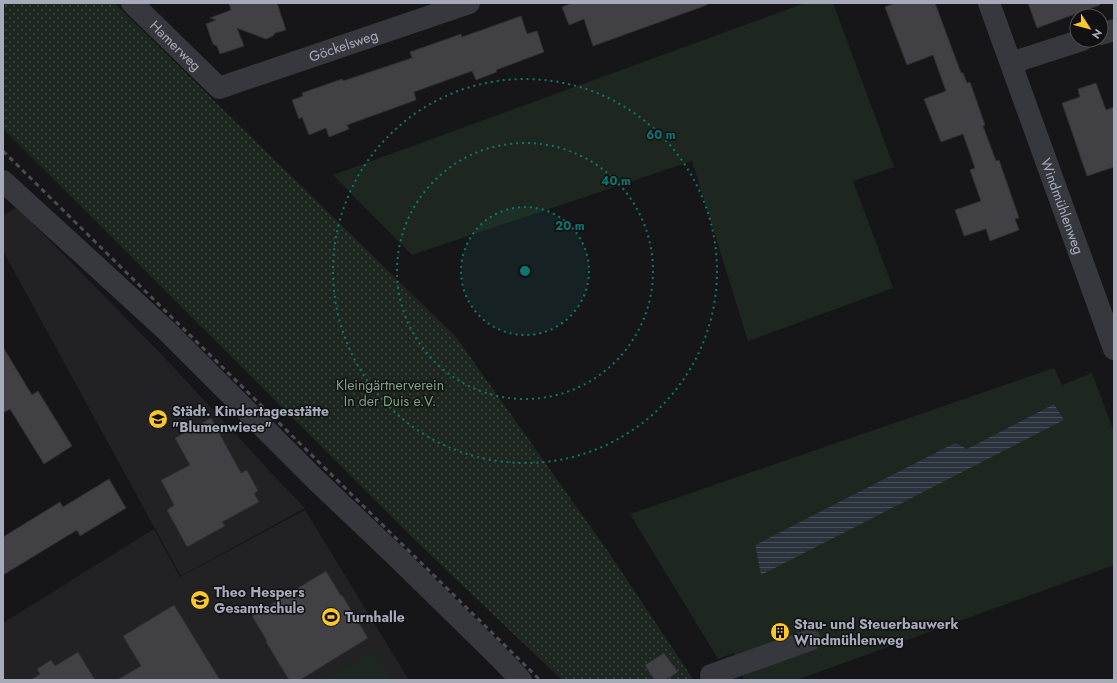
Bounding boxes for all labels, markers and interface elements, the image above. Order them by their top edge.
north arrow [1069,8,1109,48]
street label: Hamerweg [146,16,206,75]
street label: Göckelsweg [306,25,381,67]
text: N [1088,26,1106,42]
text: 60 m [646,126,676,144]
street label: Windmühlenweg [1036,155,1089,257]
text: 40 m [601,172,631,190]
text: 20 m [555,217,585,235]
centre of rings [518,264,532,278]
park label: Kleingärtnerverein In der Duis e.V. [336,375,444,411]
place label: Städt. Kindertagesstätte "Blumenwiese" [172,401,329,437]
school or university icon: Städt. Kindertagesstätte "Blumenwiese" [147,408,169,430]
place label: Theo Hespers Gesamtschule [214,582,305,618]
school or university icon: Theo Hespers Gesamtschule [189,589,211,611]
sports icon: Turnhalle [320,606,342,628]
place label: Turnhalle [345,607,405,627]
place label: Stau- und Steuerbauwerk Windmühlenweg [794,614,959,650]
building icon: Stau- und Steuerbauwerk Windmühlenweg [769,621,791,643]

